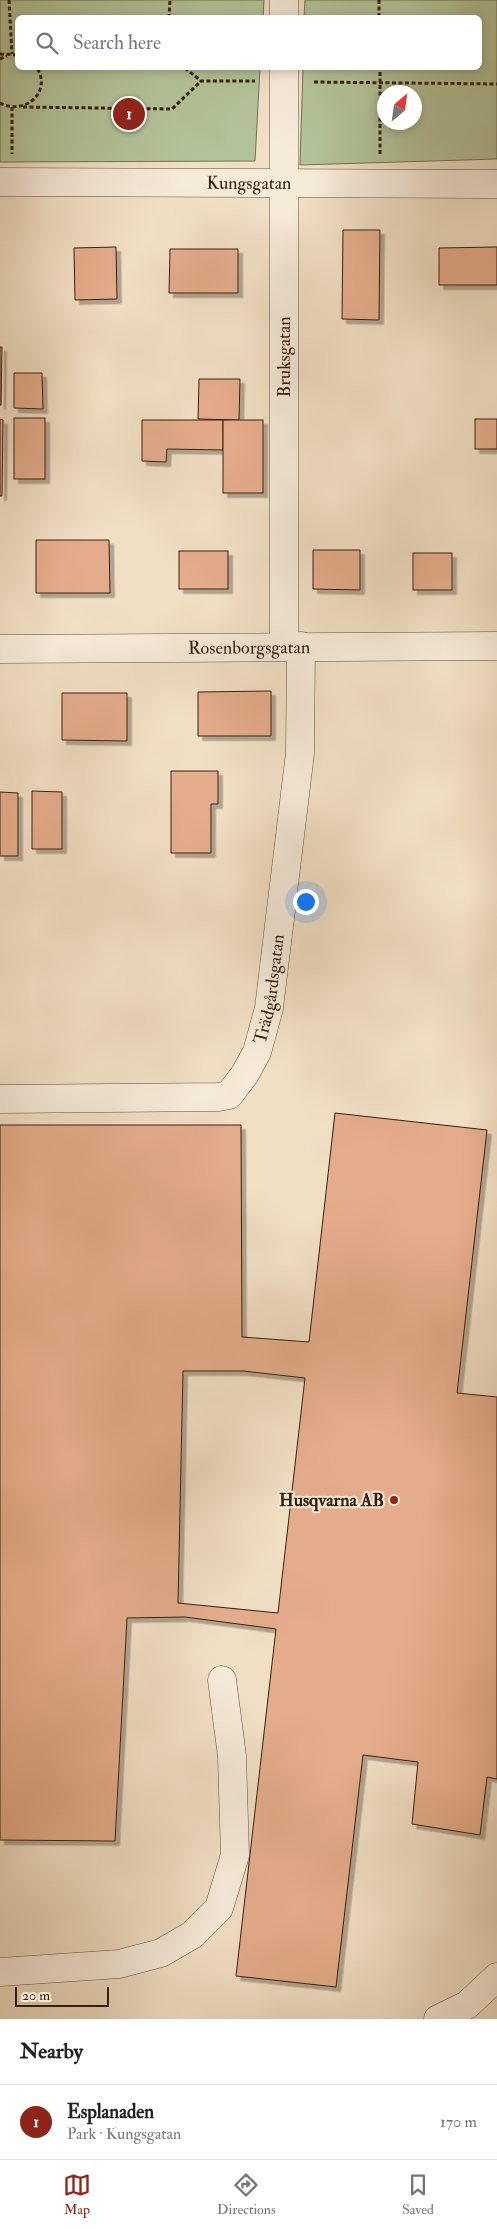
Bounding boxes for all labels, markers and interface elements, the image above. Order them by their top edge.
search box [15,15,482,70]
icon: search [33,29,61,57]
text: Search here [73,31,161,55]
north arrow [377,85,422,130]
pin: 1 [113,95,145,133]
street label: Kungsgatan [207,171,291,195]
street label: Bruksgatan [273,316,296,398]
street label: Rosenborgsgatan [188,636,310,659]
your location [293,889,319,915]
street label: Trädgårdsgatan [248,933,289,1047]
place label: Husqvarna AB [279,1489,384,1512]
marker: Husqvarna AB [388,1494,400,1506]
scale bar [15,1984,109,2007]
text: 20 m [22,1987,50,2004]
text: Nearby [20,2038,83,2065]
text: Esplanaden [67,2100,154,2124]
text: 1 [33,2112,39,2132]
text: 170 m [440,2112,477,2132]
text: Park · Kungsgatan [67,2124,181,2144]
tab: Map [63,2171,91,2218]
tab: Directions [217,2171,276,2218]
tab: Saved [402,2171,434,2218]

